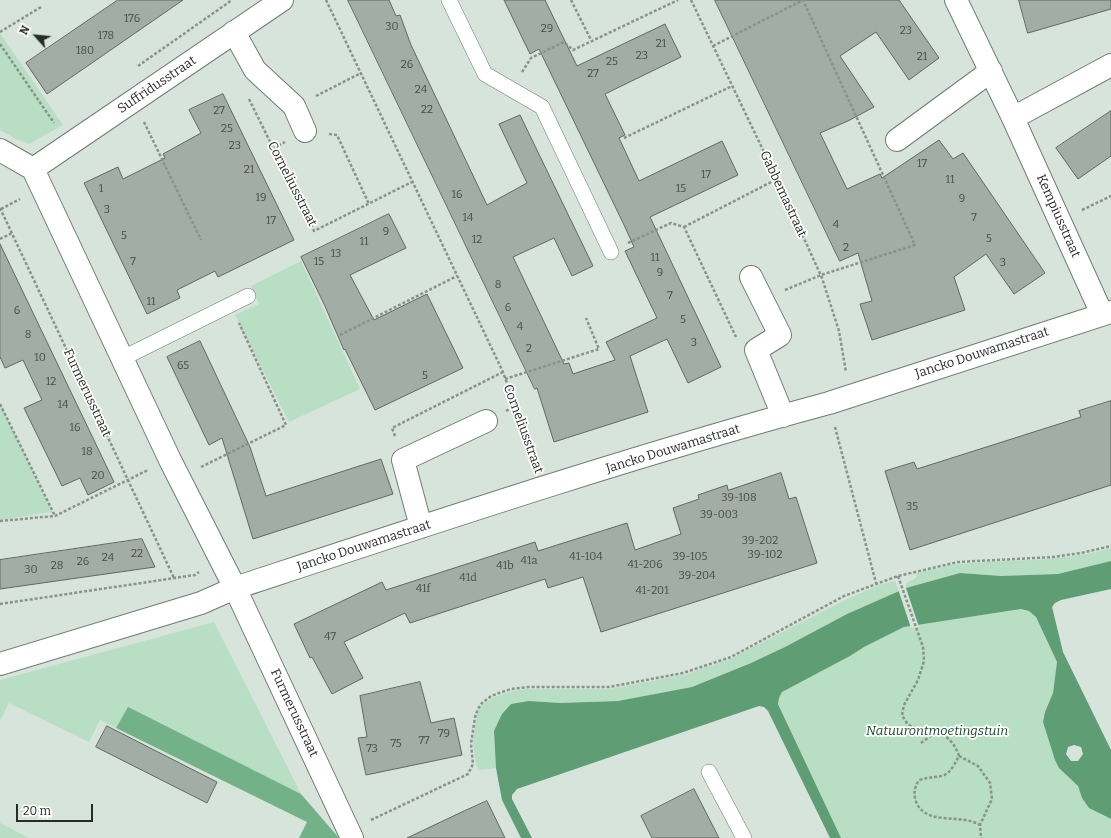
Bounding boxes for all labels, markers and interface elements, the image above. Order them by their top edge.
house number: 176 [124,12,140,26]
north arrow [16,16,56,56]
house number: 30 [385,20,399,34]
house number: 29 [541,22,553,36]
text: N [17,24,33,37]
house number: 23 [900,24,912,38]
house number: 178 [98,29,114,43]
house number: 21 [656,37,666,51]
house number: 180 [76,44,94,58]
house number: 23 [636,49,648,63]
house number: 21 [917,50,927,64]
street label: Suffridusstraat [115,53,199,117]
house number: 25 [606,55,618,69]
house number: 26 [401,58,413,72]
house number: 27 [587,67,599,81]
house number: 24 [415,83,427,97]
house number: 22 [421,103,433,117]
house number: 27 [213,104,225,118]
house number: 25 [221,122,233,136]
house number: 23 [229,139,241,153]
street label: Corneliusstraat [264,139,320,229]
street label: Gabbemastraat [756,148,810,240]
house number: 17 [917,157,927,171]
house number: 21 [244,163,254,177]
house number: 17 [701,168,711,182]
street label: Kempiusstraat [1033,172,1083,260]
house number: 11 [946,173,954,187]
house number: 1 [99,182,103,196]
house number: 15 [676,182,686,196]
house number: 16 [452,188,462,202]
house number: 19 [256,191,266,205]
house number: 9 [959,192,965,206]
house number: 3 [104,203,110,217]
house number: 14 [463,211,473,225]
house number: 7 [971,211,977,225]
house number: 17 [266,214,276,228]
house number: 4 [833,218,839,232]
house number: 9 [383,225,389,239]
house number: 5 [121,229,127,243]
house number: 5 [986,232,992,246]
house number: 12 [472,233,482,247]
house number: 11 [360,235,368,249]
house number: 2 [843,241,849,255]
house number: 13 [331,247,341,261]
house number: 11 [651,251,659,265]
house number: 7 [130,255,136,269]
house number: 15 [314,255,324,269]
house number: 3 [1000,256,1006,270]
house number: 9 [657,266,663,280]
house number: 8 [495,278,501,292]
house number: 7 [667,289,673,303]
house number: 11 [147,295,155,309]
house number: 6 [505,301,511,315]
house number: 6 [14,304,20,318]
house number: 5 [680,313,686,327]
house number: 4 [517,320,523,334]
street label: Jancko Douwamastraat [913,324,1051,382]
house number: 8 [25,328,31,342]
house number: 3 [691,336,697,350]
house number: 2 [526,342,532,356]
street label: Furmerusstraat [60,346,114,440]
house number: 10 [34,351,46,365]
house number: 65 [177,359,189,373]
house number: 5 [422,369,428,383]
house number: 12 [46,375,56,389]
street label: Corneliusstraat [500,382,546,476]
house number: 14 [58,398,68,412]
house number: 16 [70,421,80,435]
street label: Jancko Douwamastraat [604,421,742,477]
house number: 18 [81,445,93,459]
house number: 20 [91,469,105,483]
house number: 39-108 [721,491,757,505]
house number: 35 [906,500,918,514]
house number: 39-003 [700,508,738,522]
street label: Jancko Douwamastraat [295,517,433,575]
house number: 39-202 [742,534,778,548]
house number: 22 [131,547,143,561]
house number: 39-102 [748,548,782,562]
house number: 41-104 [569,550,603,564]
house number: 39-105 [673,550,707,564]
house number: 24 [102,551,114,565]
house number: 41a [521,554,537,568]
house number: 26 [77,555,89,569]
house number: 41-206 [627,558,663,572]
house number: 28 [51,559,63,573]
house number: 41b [496,559,514,573]
house number: 30 [24,563,38,577]
house number: 39-204 [678,569,716,583]
house number: 41d [459,571,477,585]
house number: 41f [416,582,430,596]
house number: 41-201 [635,584,669,598]
house number: 47 [324,630,336,644]
street label: Furmerusstraat [267,666,321,760]
park label: Natuurontmoetingstuin [866,723,1008,739]
house number: 79 [438,727,450,741]
house number: 77 [418,734,430,748]
house number: 75 [390,737,402,751]
house number: 73 [366,742,378,756]
scale bar [18,796,95,822]
text: 20 m [23,804,51,818]

